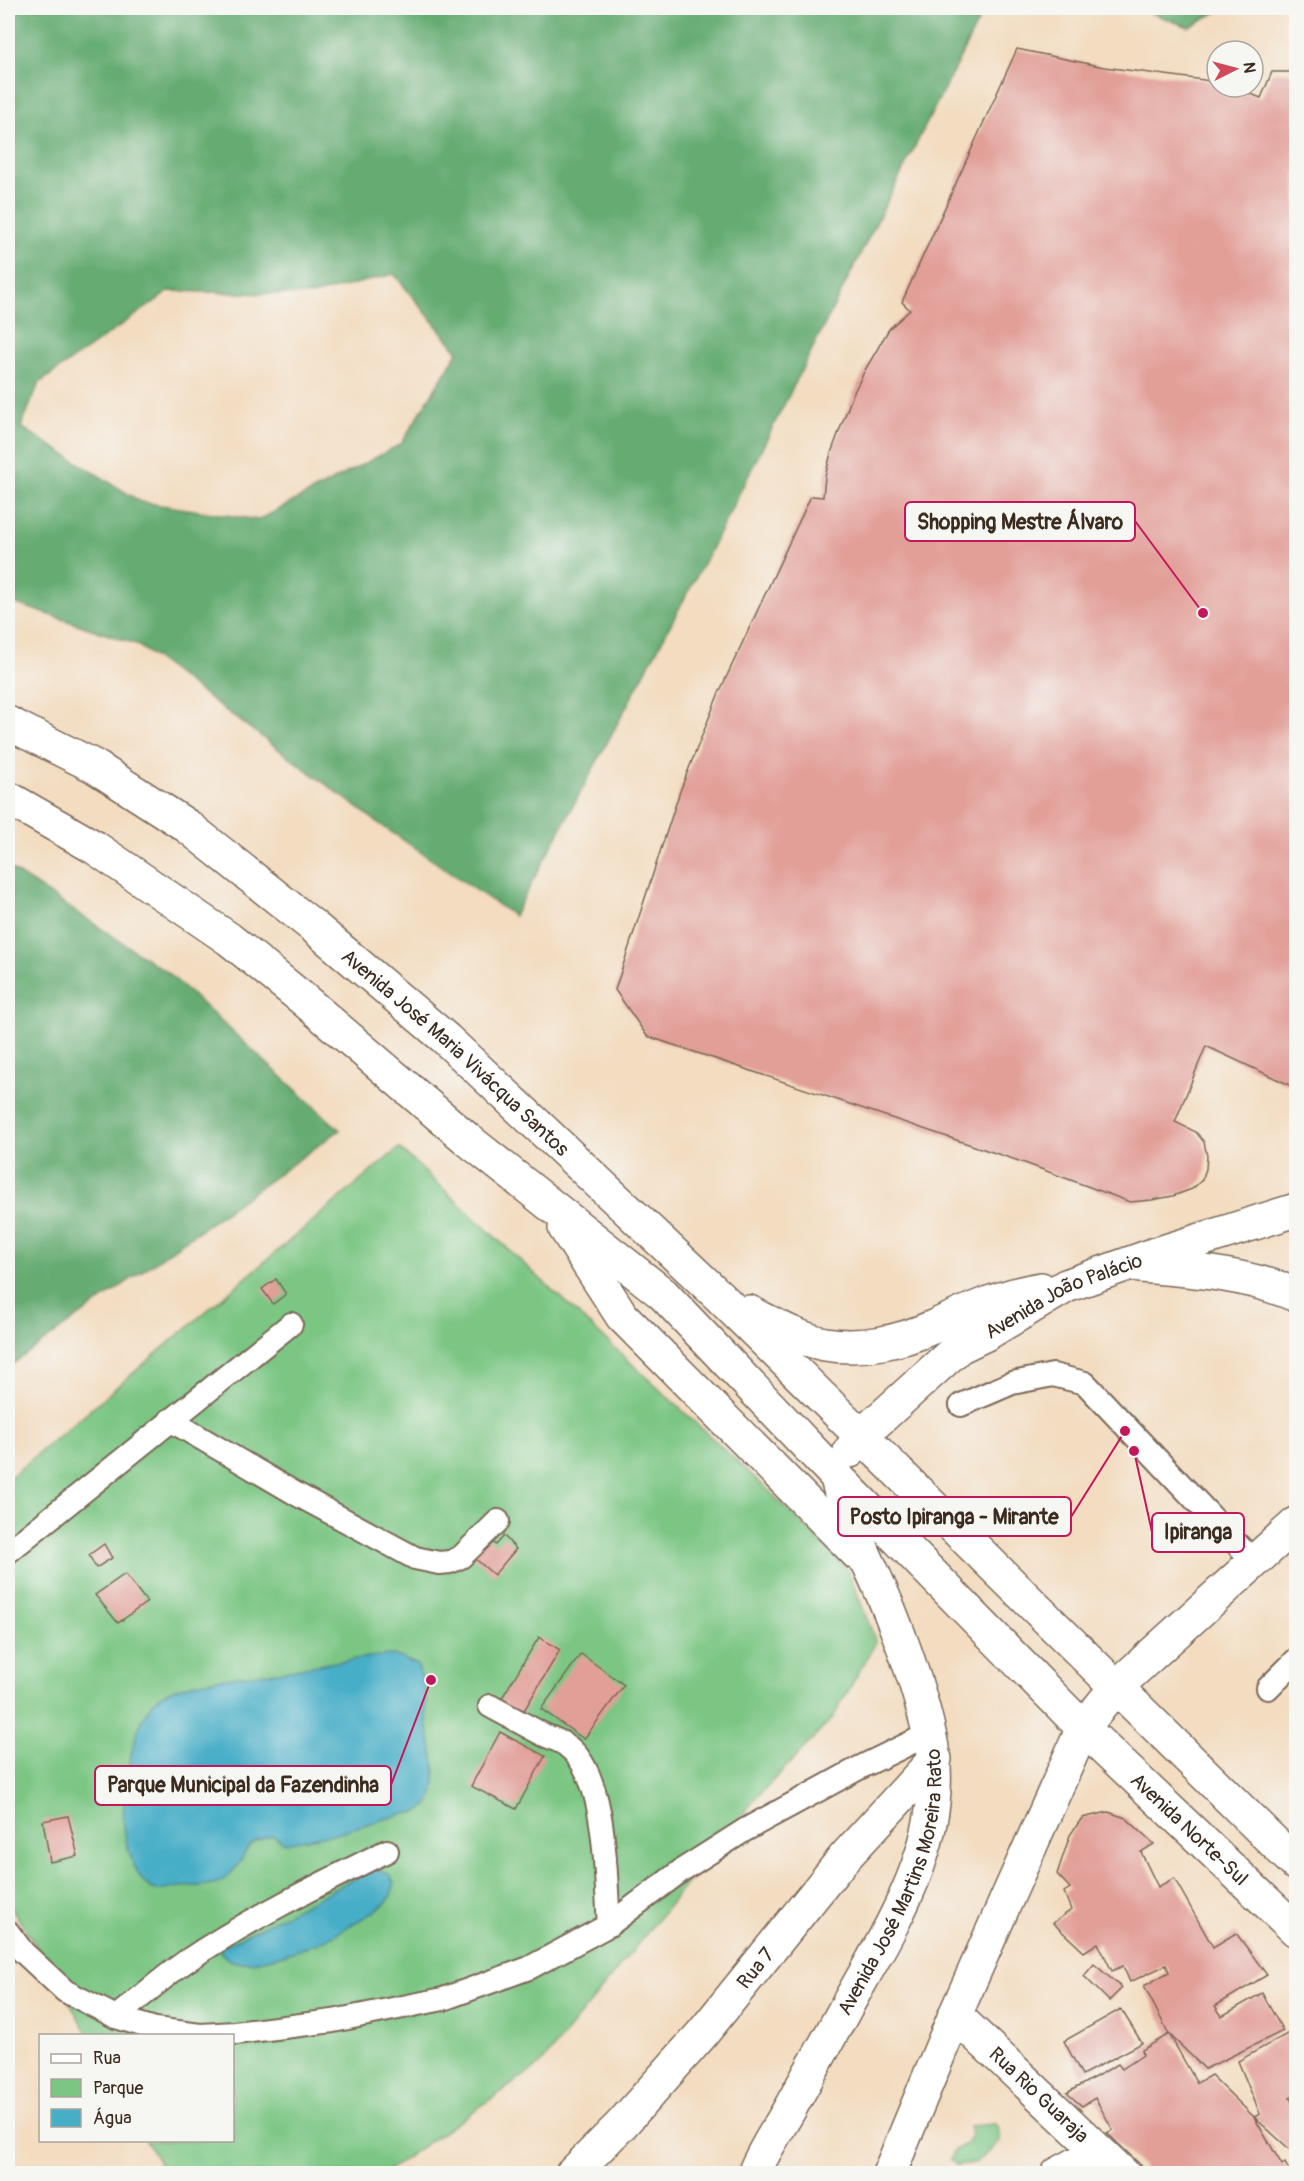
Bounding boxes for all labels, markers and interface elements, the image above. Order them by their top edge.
north arrow [1205,39,1265,99]
text: N [1238,61,1259,74]
callout: Shopping Mestre Álvaro [905,502,1135,541]
text: Shopping Mestre Álvaro [917,508,1124,536]
street label: Avenida José Maria Vivácqua Santos [336,944,574,1161]
street label: Avenida João Palácio [981,1248,1146,1345]
callout: Posto Ipiranga - Mirante [838,1497,1071,1536]
text: Posto Ipiranga - Mirante [849,1504,1059,1531]
callout: Ipiranga [1152,1513,1244,1552]
text: Ipiranga [1164,1519,1232,1546]
street label: Avenida José Martins Moreira Rato [832,1747,948,2020]
callout: Parque Municipal da Fazendinha [95,1766,391,1805]
street label: Avenida Norte-Sul [1125,1768,1253,1891]
text: Parque Municipal da Fazendinha [107,1772,379,1799]
street label: Rua 7 [732,1942,780,1994]
legend [39,2034,234,2142]
street label: Rua Rio Guaraja [984,2042,1094,2148]
text: Rua [93,2047,121,2070]
text: Parque [93,2077,143,2100]
text: Água [93,2107,132,2130]

